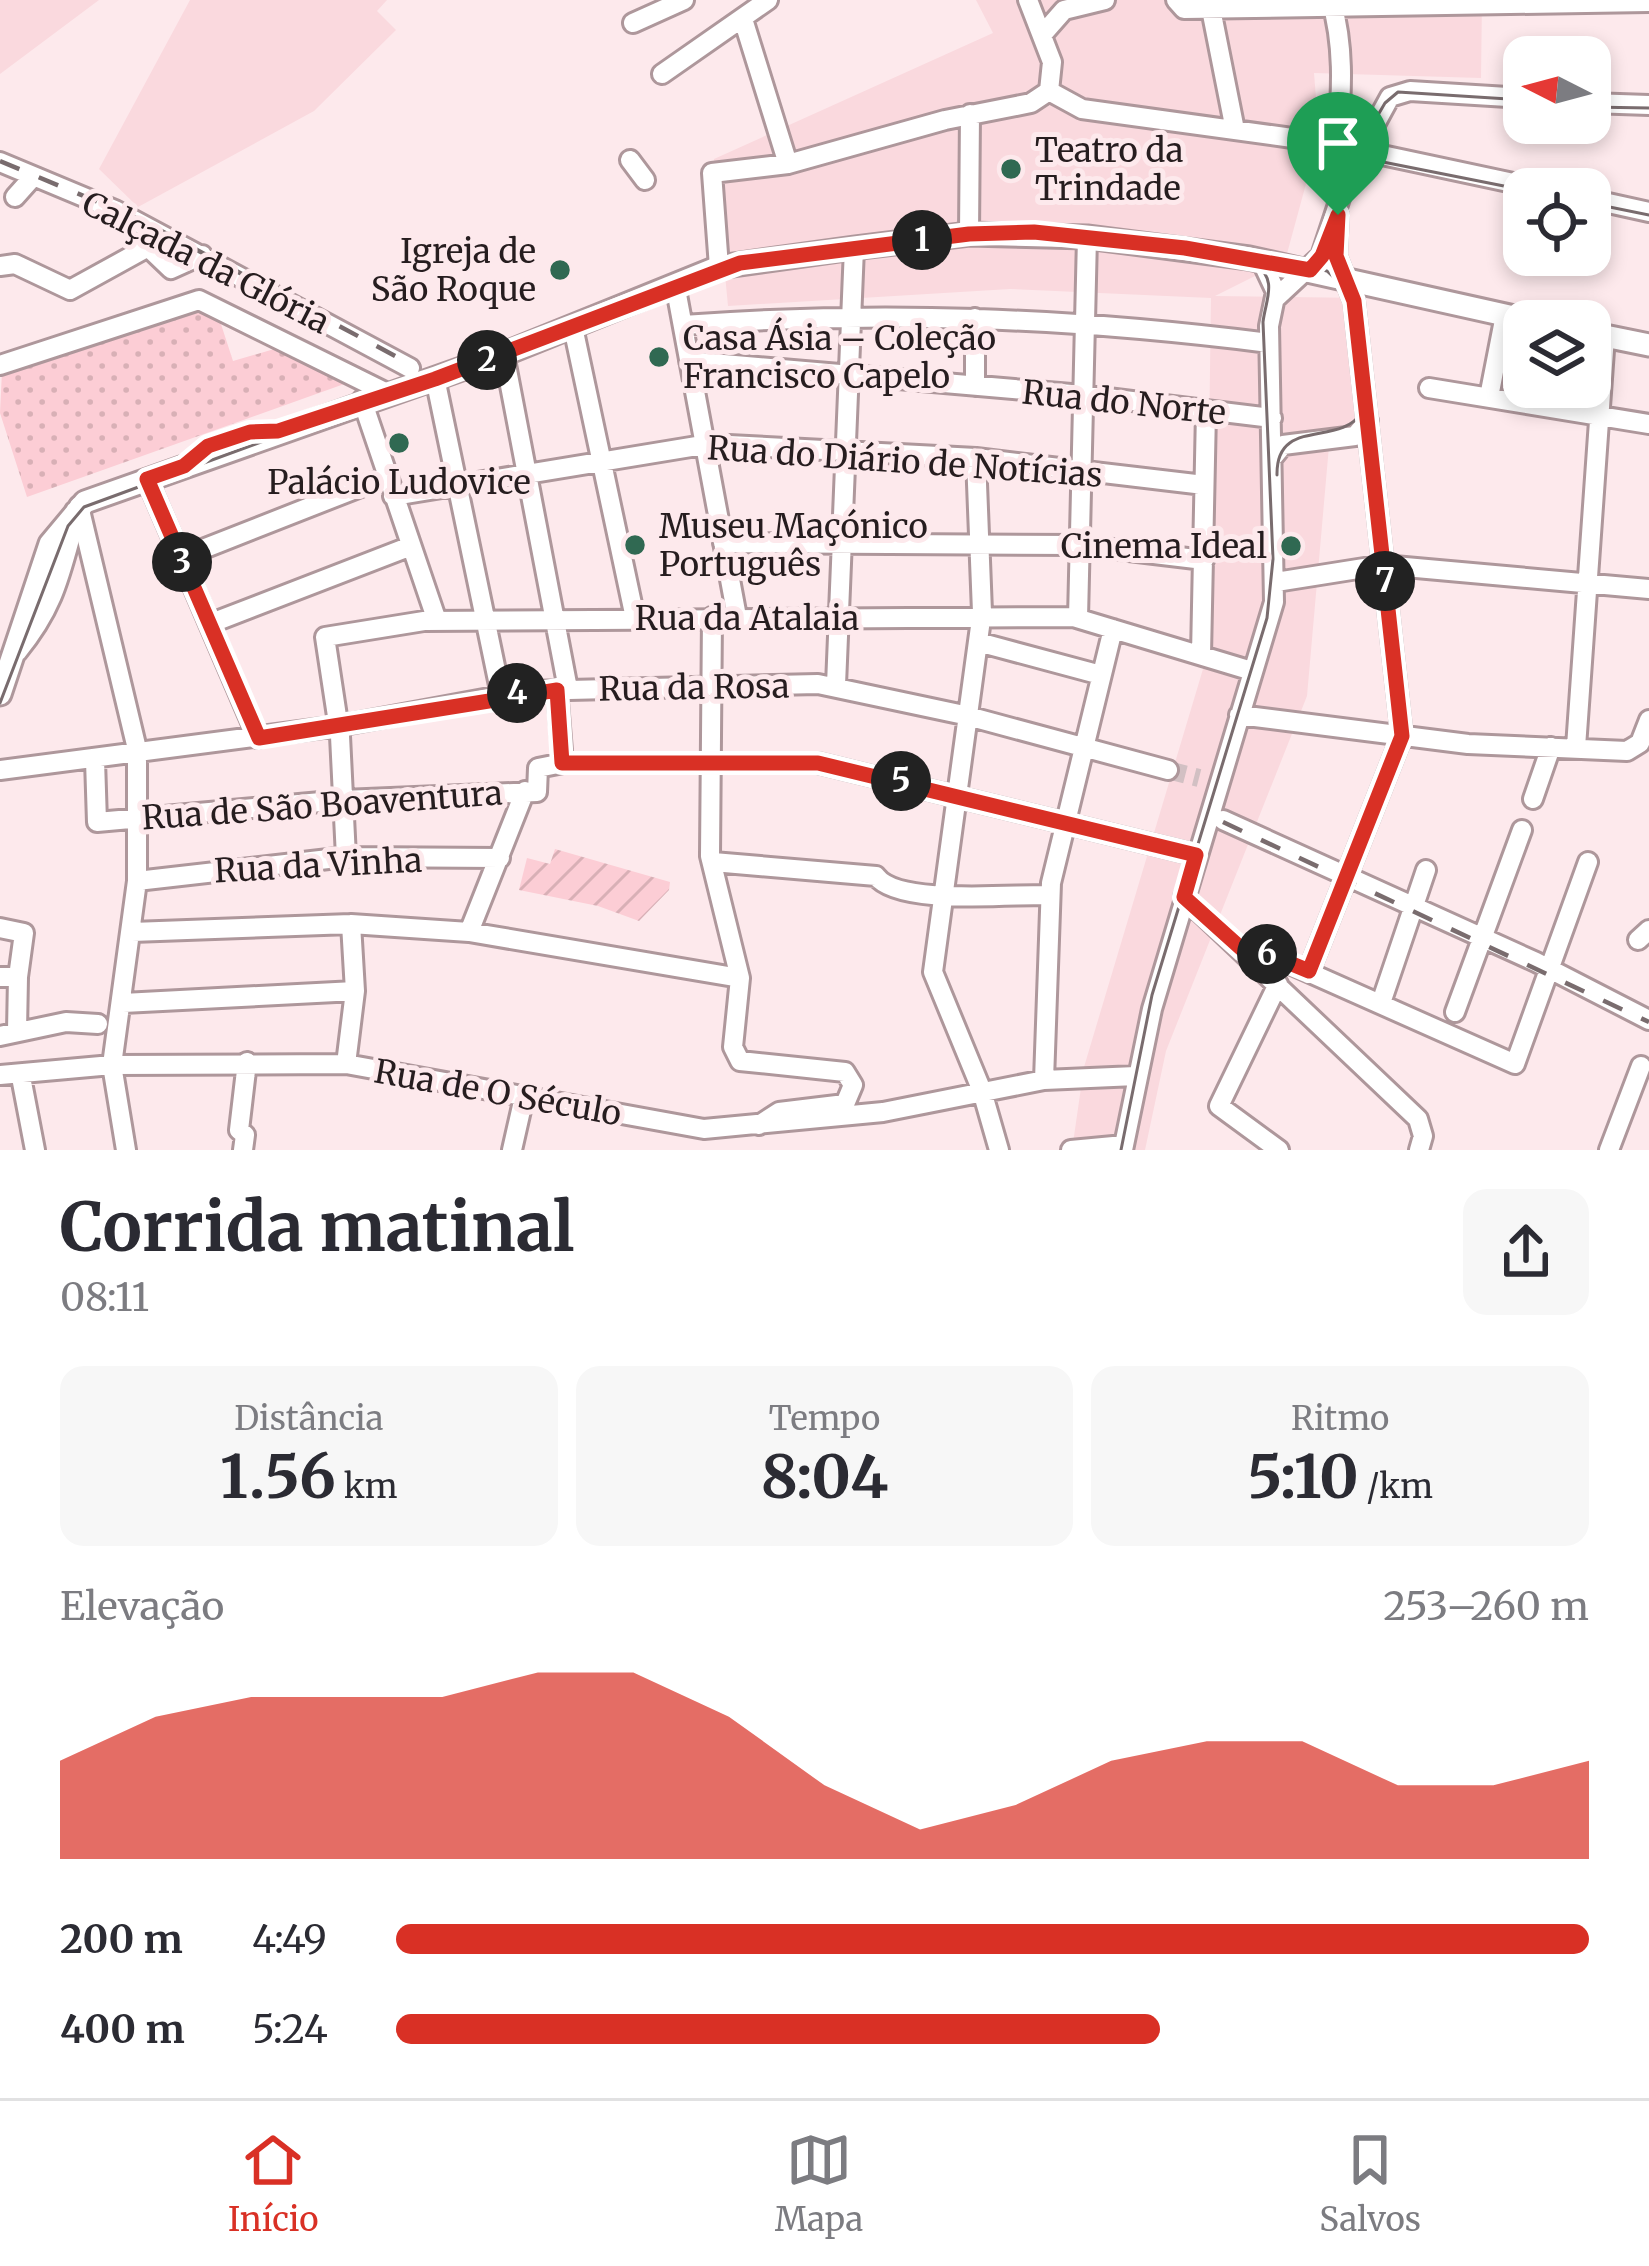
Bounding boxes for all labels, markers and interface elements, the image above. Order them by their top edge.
north arrow [1503,36,1611,144]
map controls [1503,36,1611,408]
pin [1287,92,1389,215]
icon: arrive [1305,110,1371,176]
place label: Teatro da Trindade [1035,130,1183,209]
marker: Teatro da Trindade [998,156,1024,182]
button: locate [1503,168,1611,276]
street label: Calçada da Glória [75,182,336,342]
pin: 1 [892,210,952,270]
text: 1 [914,219,930,260]
place label: Igreja de São Roque [371,231,536,310]
marker: Igreja de São Roque [547,257,573,283]
button: layers [1503,300,1611,408]
place label: Casa Ásia – Coleção Francisco Capelo [683,317,996,397]
pin: 2 [457,330,517,390]
text: 2 [477,339,497,380]
marker: Casa Ásia – Coleção Francisco Capelo [646,344,672,370]
street label: Rua do Norte [1020,371,1228,434]
street label: Rua do Diário de Notícias [706,427,1104,496]
marker: Palácio Ludovice [386,430,412,456]
place label: Palácio Ludovice [267,462,531,503]
place label: Museu Maçónico Português [659,506,928,585]
place label: Cinema Ideal [1061,526,1267,567]
pin: 3 [152,532,212,592]
marker: Museu Maçónico Português [622,532,648,558]
marker: Cinema Ideal [1278,533,1304,559]
text: 3 [173,541,191,582]
pin: 7 [1355,551,1415,611]
text: 7 [1375,560,1395,601]
street label: Rua da Atalaia [635,598,859,639]
pin: 4 [487,663,547,723]
street label: Rua da Rosa [598,665,790,710]
text: 4 [507,672,527,713]
pin: 5 [871,751,931,811]
text: 5 [891,760,911,801]
street label: Rua de São Boaventura [140,772,504,839]
street label: Rua da Vinha [213,840,423,891]
pin: 6 [1237,924,1297,984]
text: 6 [1257,933,1277,974]
street label: Rua de O Século [371,1051,625,1134]
text: Corrida matinal [60,1186,574,1269]
button: share [1463,1189,1589,1315]
text: 08:11 [60,1273,149,1322]
text: Distância [234,1398,383,1439]
text: Tempo [769,1398,880,1439]
text: Ritmo [1291,1398,1389,1439]
text: 1.56 [220,1439,336,1514]
text: 8:04 [761,1439,888,1514]
text: 5:10 [1247,1439,1359,1514]
text: km [336,1466,398,1507]
text: /km [1359,1466,1433,1507]
text: Elevação [60,1582,224,1631]
text: 253–260 m [1383,1582,1589,1631]
text: 200 m [60,1915,183,1964]
text: 4:49 [252,1915,327,1964]
text: 400 m [60,2005,185,2054]
text: 5:24 [252,2005,328,2054]
tab: Início [228,2127,319,2240]
tab: Mapa [775,2127,863,2240]
tab: Salvos [1319,2127,1421,2240]

